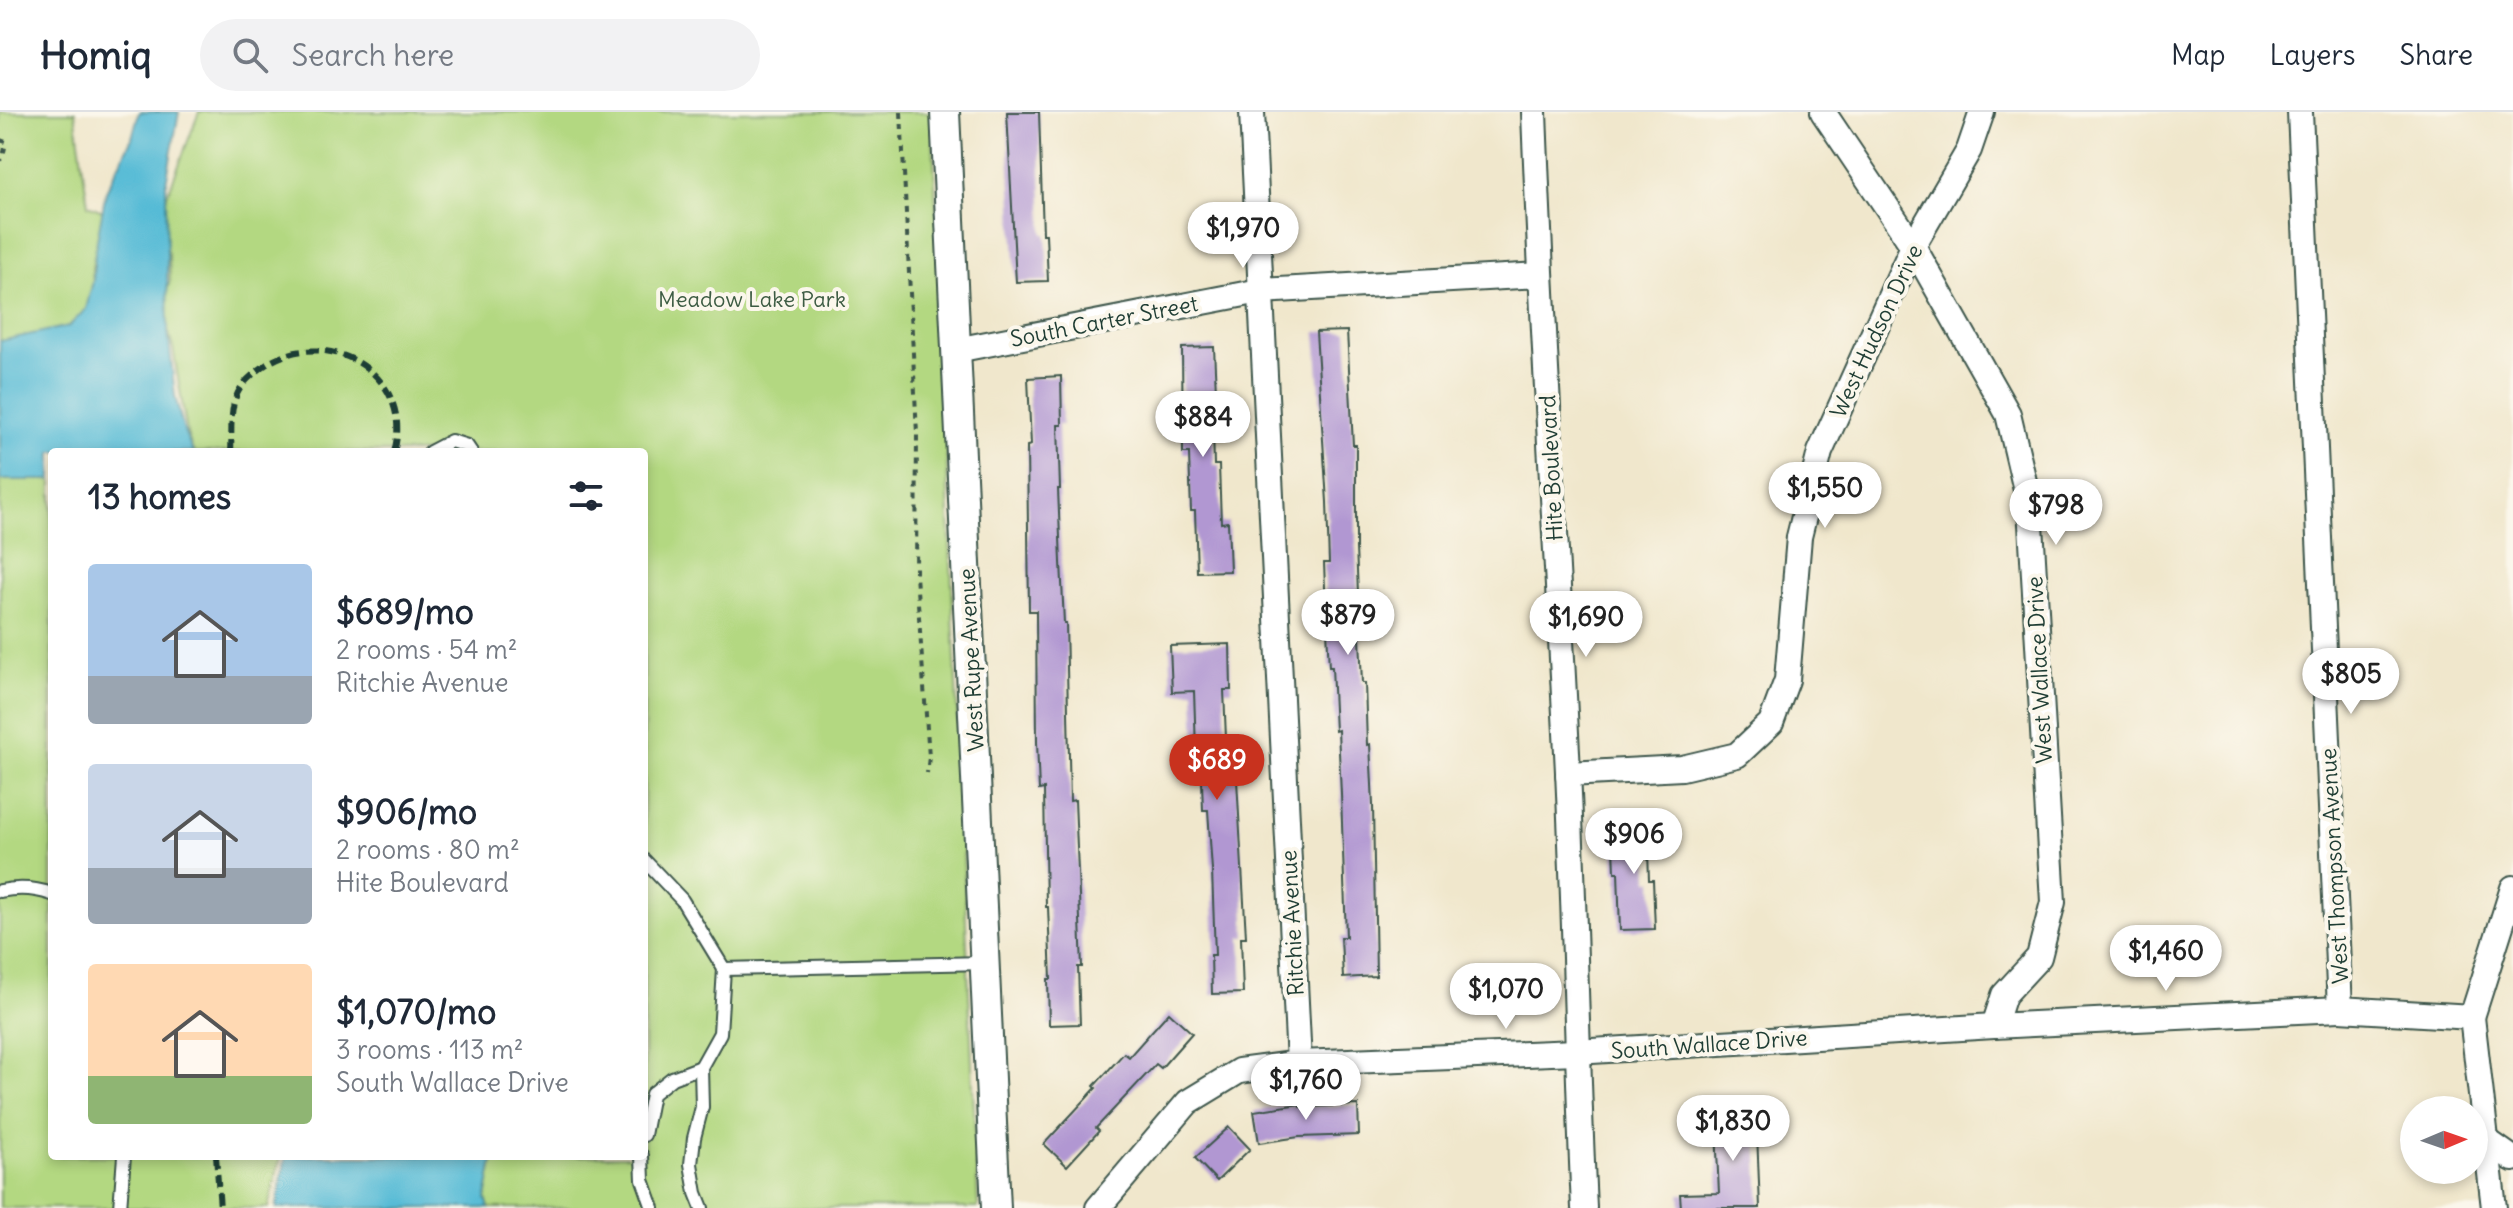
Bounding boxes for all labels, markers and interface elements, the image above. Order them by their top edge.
search box [200,19,760,91]
text: Homiq [40,32,152,79]
icon: search [228,33,272,77]
text: Search here [292,36,454,74]
text: Map [2171,37,2226,73]
text: Layers [2270,37,2356,73]
text: Share [2400,37,2473,73]
pin: $1,970 [1178,202,1308,270]
text: $1,970 [1206,211,1280,244]
street label: West Hudson Drive [1824,240,1928,422]
park label: Meadow Lake Park [658,285,846,313]
street label: South Carter Street [1008,289,1200,353]
pin: $884 [1156,391,1250,459]
street label: Hite Boulevard [1533,394,1569,542]
text: $884 [1173,400,1233,433]
pin: $1,550 [1760,462,1890,530]
text: $1,550 [1787,471,1863,504]
icon: filters [564,474,608,518]
text: 13 homes [88,475,231,518]
pin: $798 [2009,479,2103,547]
text: $798 [2027,488,2085,521]
street label: West Rupe Avenue [952,567,990,753]
street label: West Wallace Drive [2020,576,2058,764]
pin: $879 [1301,589,1395,657]
text: $689/mo [336,590,474,633]
pin: $1,690 [1521,591,1651,659]
icon: home [152,596,248,692]
text: $879 [1319,598,1377,631]
text: $1,690 [1548,600,1624,633]
text: 2 rooms · 54 m² [336,633,518,666]
pin: $805 [2304,648,2398,716]
text: $805 [2320,657,2382,690]
text: Ritchie Avenue [336,666,509,699]
pin: $689 [1170,734,1264,802]
text: $689 [1187,743,1247,776]
street label: West Thompson Avenue [2314,747,2354,985]
text: $906/mo [336,790,477,833]
icon: home [152,796,248,892]
pin: $906 [1587,808,1681,876]
text: $906 [1603,817,1665,850]
text: 2 rooms · 80 m² [336,833,520,866]
street label: Ritchie Avenue [1274,849,1310,997]
text: Hite Boulevard [336,866,509,899]
pin: $1,460 [2101,925,2231,993]
text: $1,460 [2128,934,2204,967]
pin: $1,070 [1441,963,1571,1031]
text: $1,070 [1468,972,1544,1005]
text: $1,070/mo [336,990,496,1033]
icon: home [152,996,248,1092]
street label: South Wallace Drive [1610,1023,1808,1065]
text: 3 rooms · 113 m² [336,1033,523,1066]
pin: $1,760 [1241,1054,1371,1122]
text: $1,760 [1269,1063,1343,1096]
text: South Wallace Drive [336,1066,569,1099]
pin: $1,830 [1668,1095,1798,1163]
north arrow [2400,1096,2488,1184]
map controls [2400,1096,2488,1184]
text: $1,830 [1695,1104,1771,1137]

